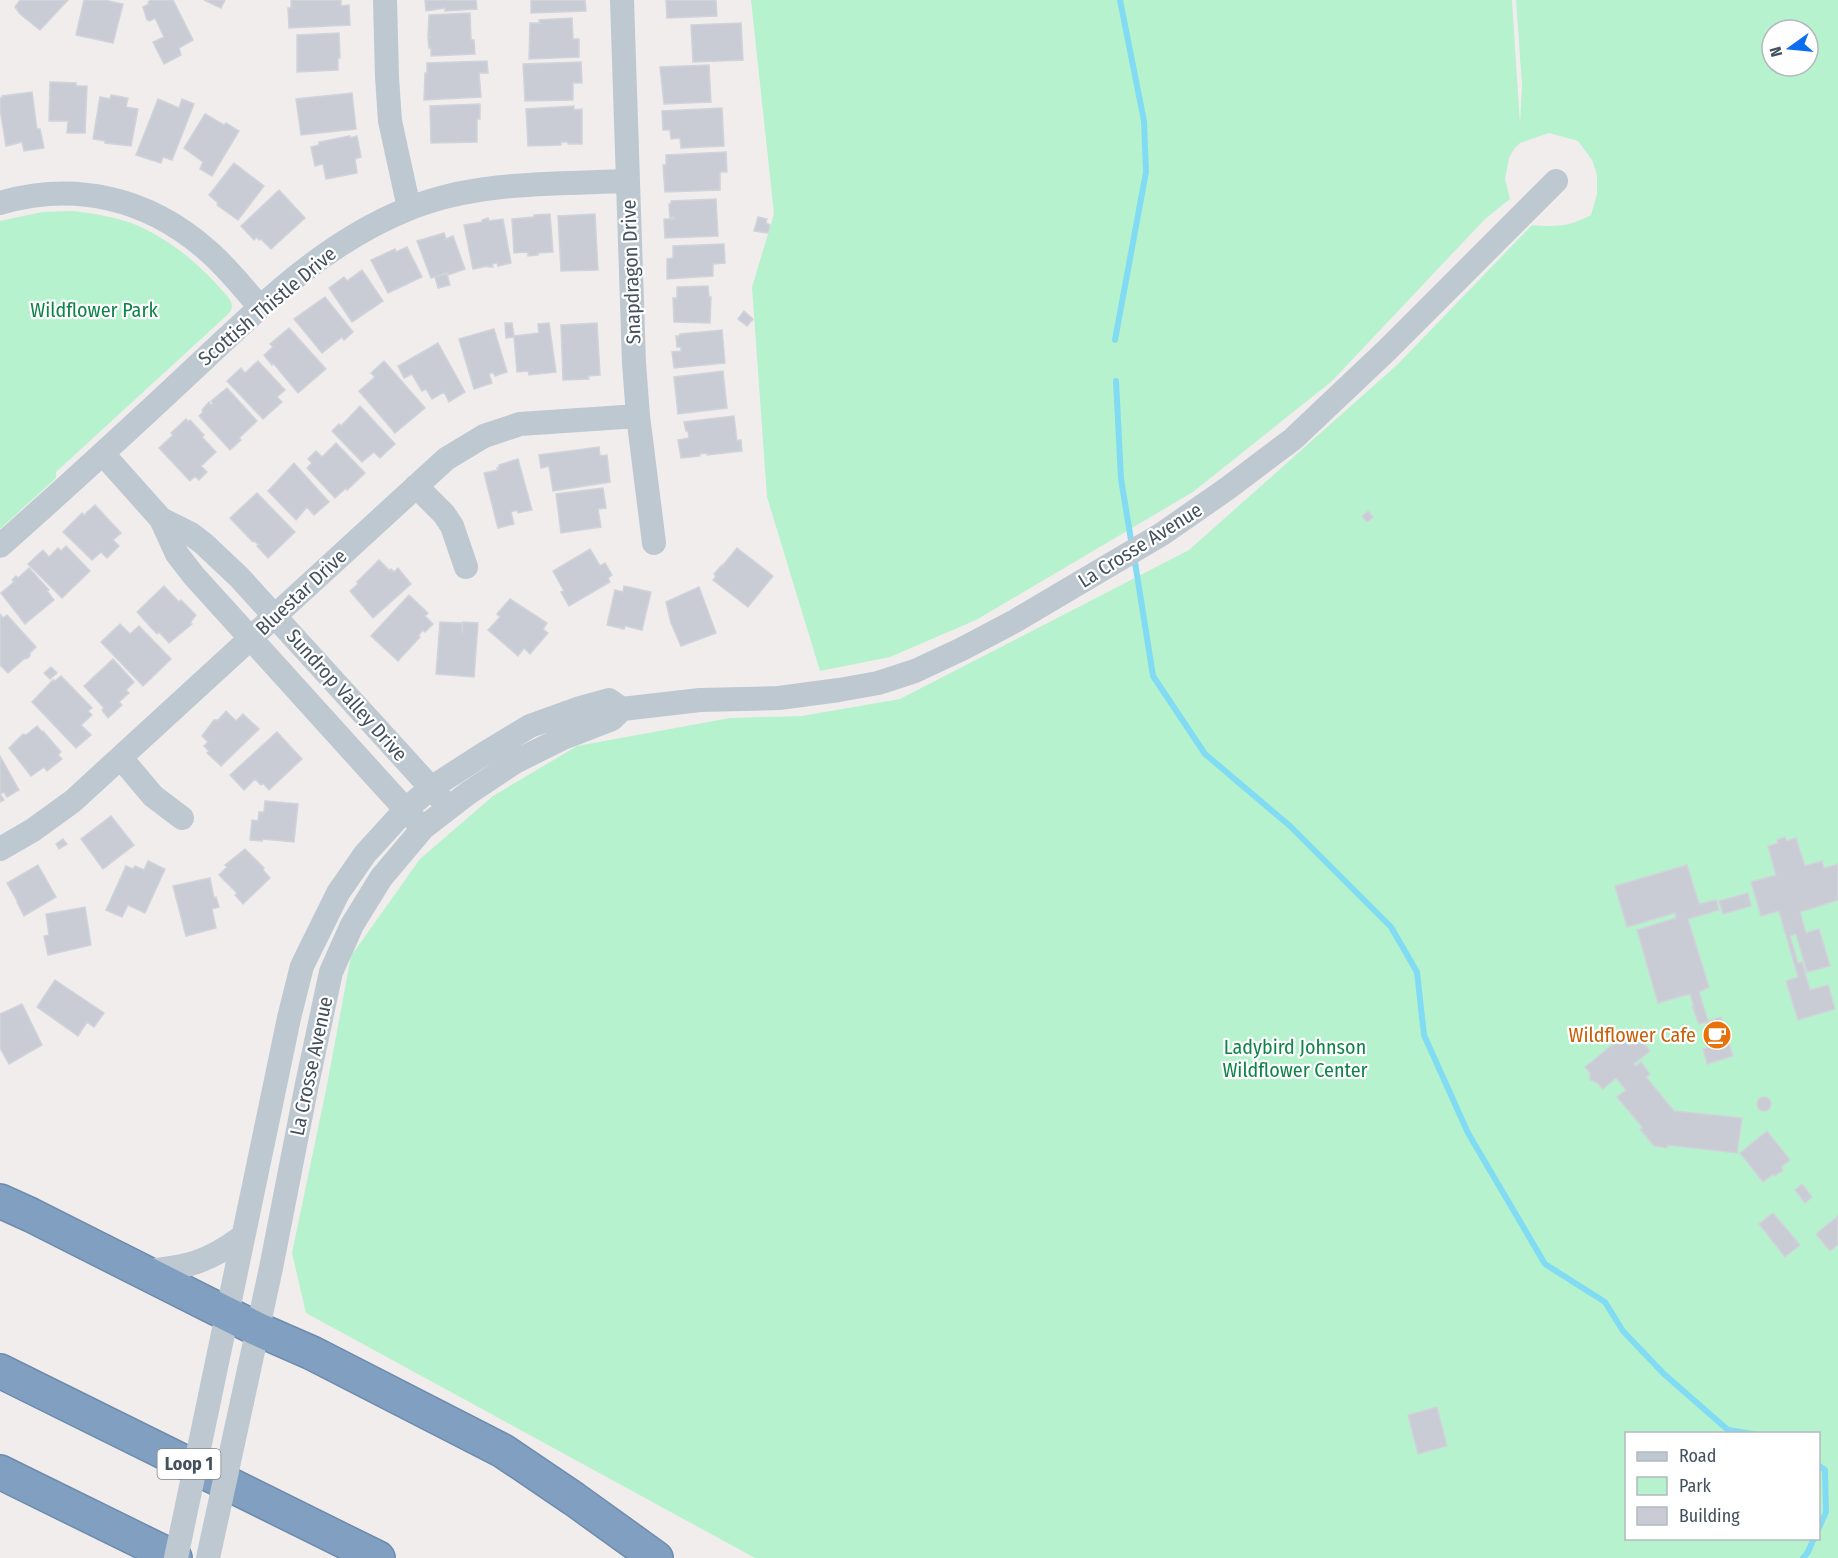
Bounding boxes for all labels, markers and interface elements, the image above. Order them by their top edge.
north arrow [1760,18,1820,78]
text: N [1766,45,1786,59]
street label: Snapdragon Drive [616,199,646,345]
street label: Scottish Thistle Drive [193,241,341,371]
park label: Wildflower Park [30,298,158,322]
street label: La Crosse Avenue [1074,497,1206,593]
street label: Bluestar Drive [251,544,351,640]
street label: Sundrop Valley Drive [281,624,413,766]
street label: La Crosse Avenue [285,994,337,1138]
cafe icon: Wildflower Cafe [1701,1019,1733,1051]
place label: Wildflower Cafe [1569,1023,1696,1047]
park label: Ladybird Johnson Wildflower Center [1222,1035,1368,1082]
legend [1625,1432,1820,1540]
text: Road [1679,1445,1716,1467]
road number: Loop 1 [158,1449,220,1479]
text: Park [1679,1475,1712,1497]
text: Building [1679,1505,1740,1527]

